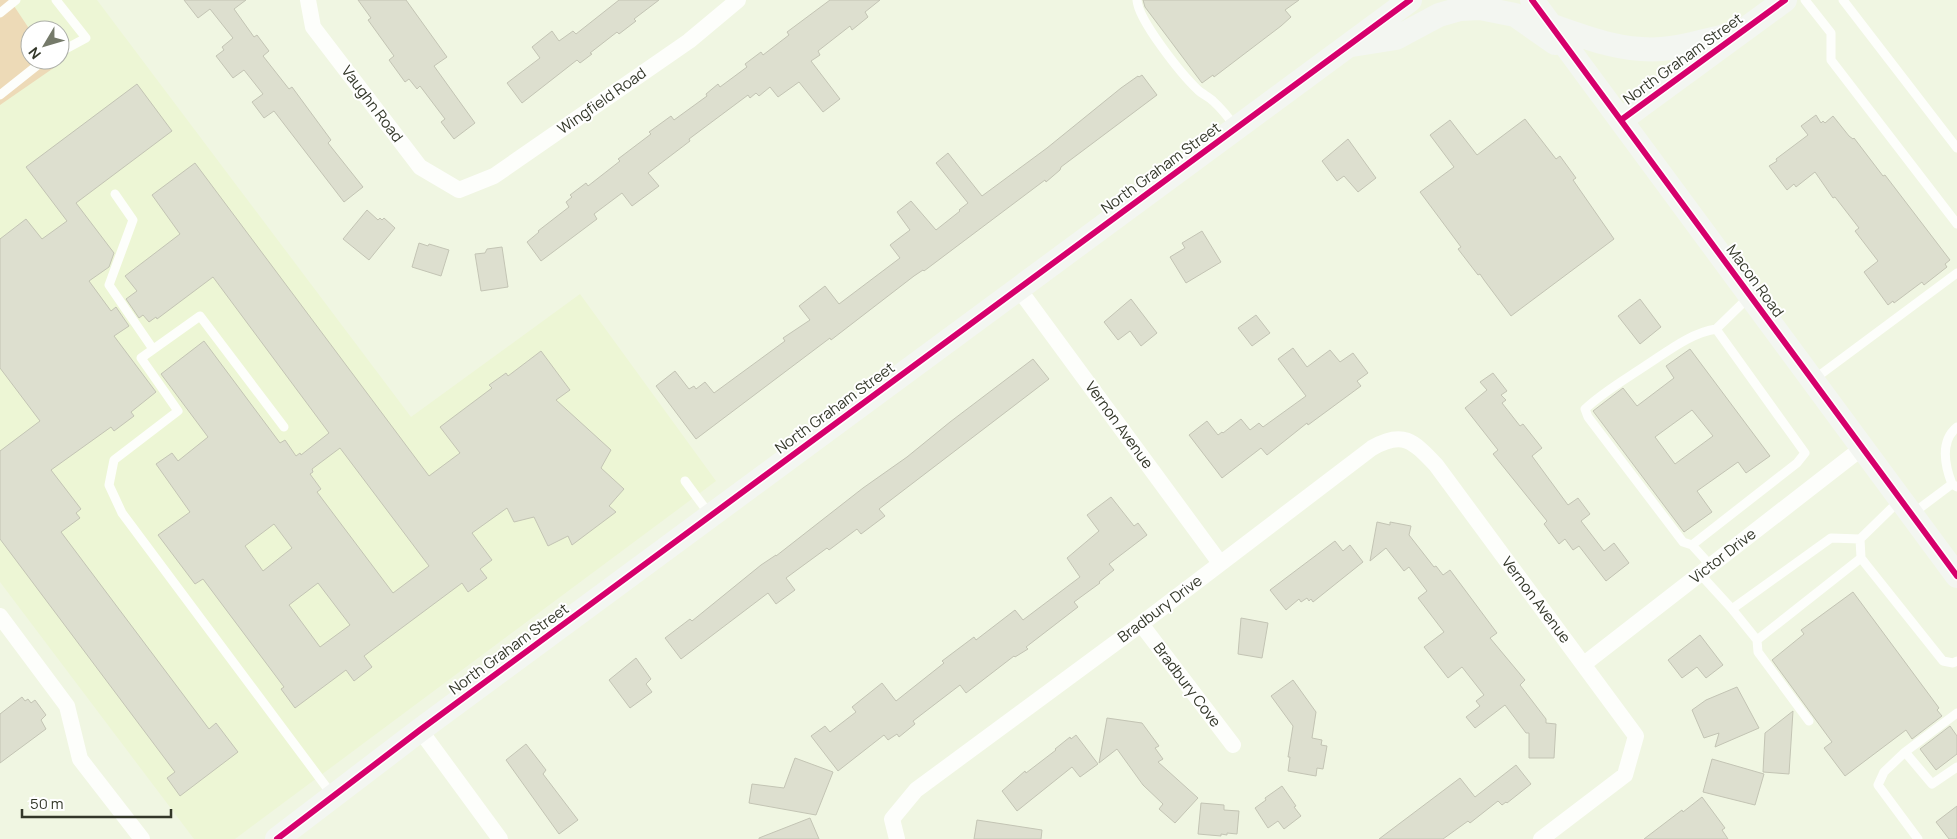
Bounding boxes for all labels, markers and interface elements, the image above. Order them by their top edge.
street label: North Graham Street [1618,8,1747,109]
north arrow [20,20,70,70]
text: N [24,43,45,63]
street label: Vaughn Road [337,61,408,146]
street label: Wingfield Road [553,62,650,139]
street label: North Graham Street [1096,117,1225,218]
street label: Macon Road [1722,240,1789,321]
street label: North Graham Street [770,357,899,458]
street label: Vernon Avenue [1081,377,1158,473]
street label: Victor Drive [1685,523,1760,588]
street label: Vernon Avenue [1497,552,1576,647]
street label: Bradbury Drive [1113,570,1206,647]
street label: North Graham Street [444,598,573,699]
street label: Bradbury Cove [1149,638,1226,731]
scale bar [22,786,171,818]
text: 50 m [30,793,64,814]

